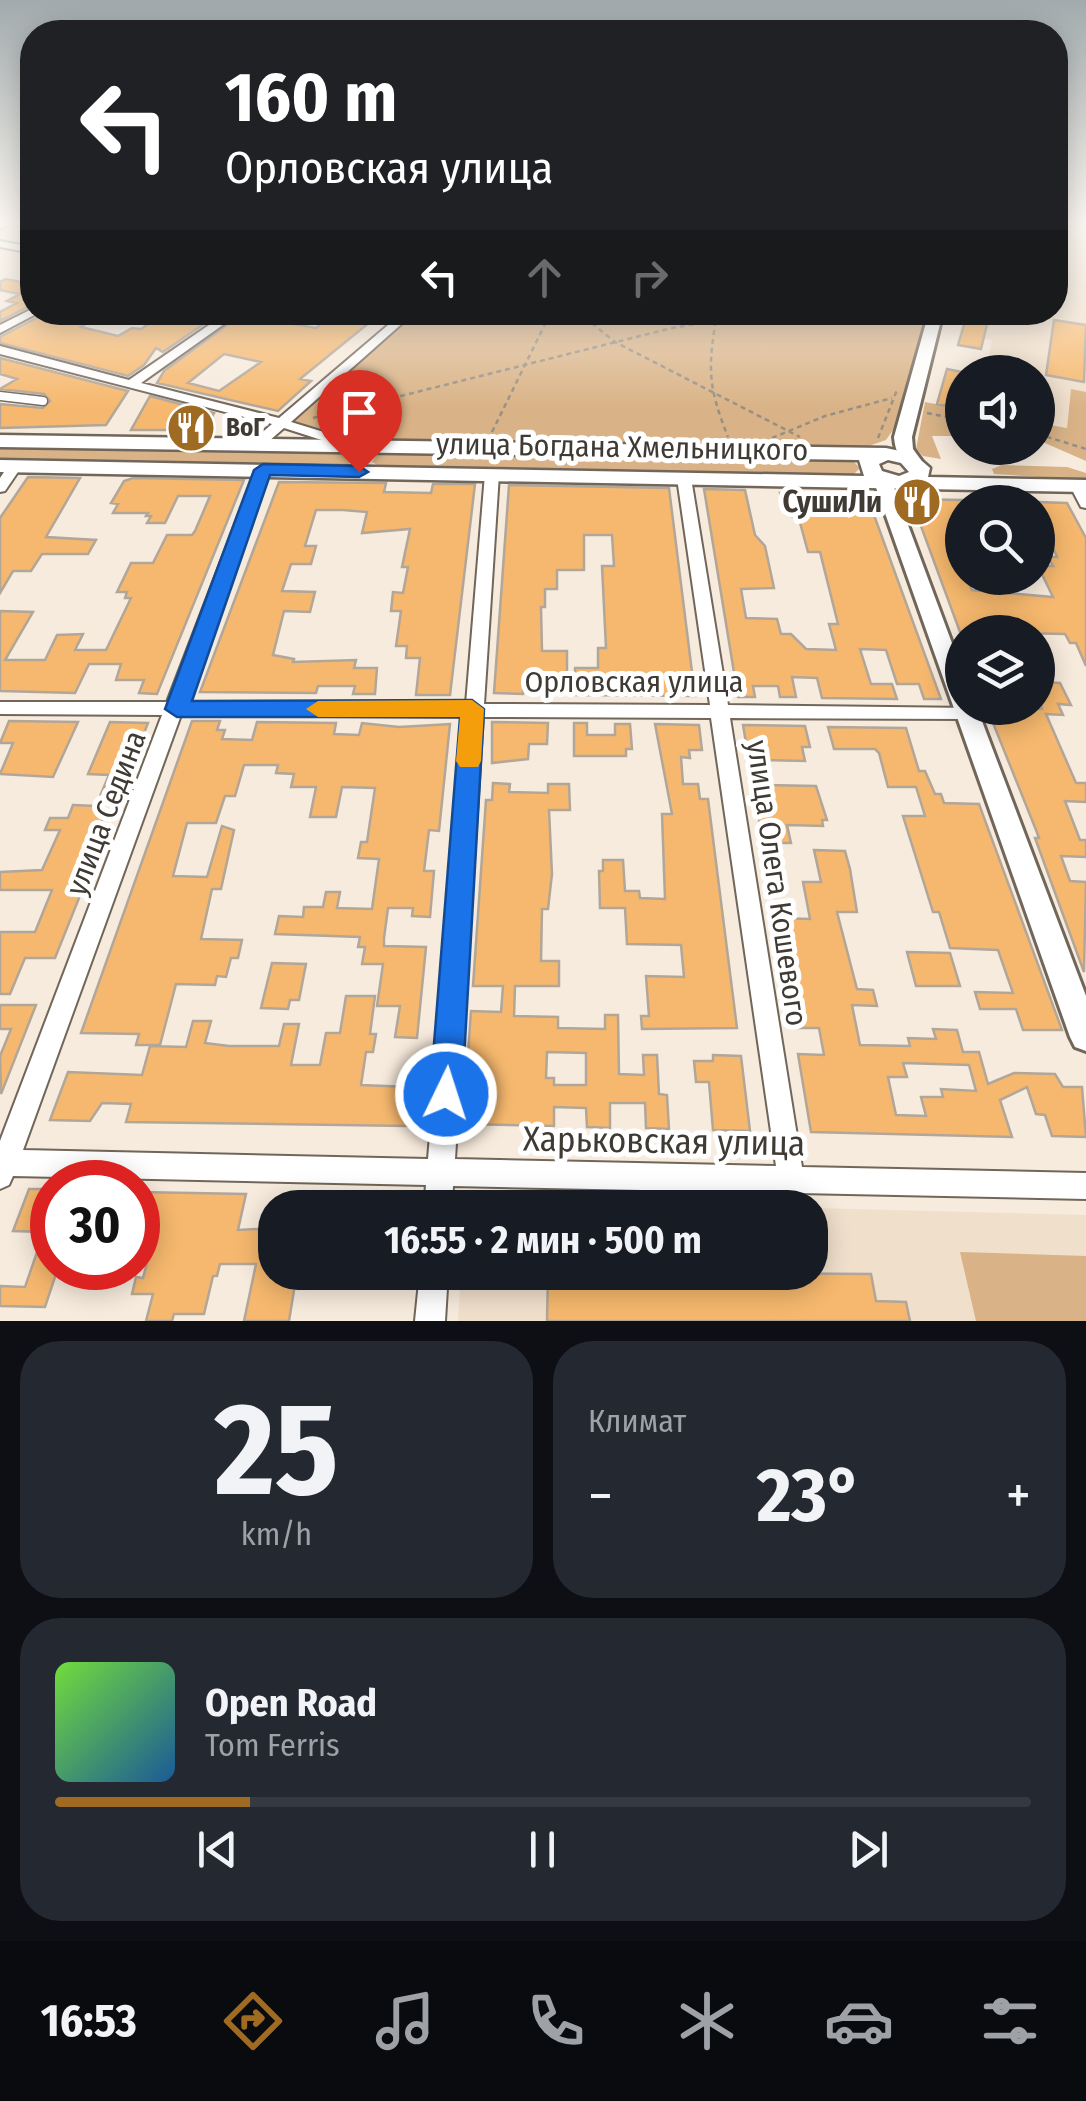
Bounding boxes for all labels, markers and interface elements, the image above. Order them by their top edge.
text: 160 m [225,56,397,140]
icon: left [60,60,190,190]
text: Орловская улица [225,141,553,195]
icon: left [412,250,467,305]
icon: ahead [517,250,572,305]
icon: right [622,250,677,305]
map controls [945,355,1055,725]
button: sound [945,355,1055,465]
pin [317,370,402,473]
icon: arrive [332,385,387,440]
restaurant icon: ВоГ [165,402,217,454]
place label: ВоГ [226,413,265,443]
street label: улица Богдана Хмельницкого [436,426,808,468]
restaurant icon: СушиЛи [891,476,943,528]
place label: СушиЛи [782,484,882,520]
button: search [945,485,1055,595]
button: layers [945,615,1055,725]
street label: Орловская улица [525,664,743,700]
street label: улица Седина [58,726,154,900]
street label: улица Олега Кошевого [739,738,815,1028]
position arrow [394,1042,498,1146]
street label: Харьковская улица [523,1118,805,1164]
speed limit sign: 30 [30,1160,160,1290]
text: 16:55 · 2 мин · 500 m [384,1217,702,1263]
text: 25 [214,1372,339,1528]
text: Климат [588,1402,686,1440]
text: 23° [757,1451,862,1541]
text: − [588,1463,613,1529]
text: + [1006,1463,1031,1529]
text: km/h [241,1515,312,1553]
text: Open Road [205,1680,377,1726]
text: Tom Ferris [205,1726,340,1764]
icon: previous [190,1822,245,1877]
icon: pause [515,1822,570,1877]
icon: next [841,1822,896,1877]
icon: directions [218,1986,288,2056]
icon: music [370,1986,440,2056]
icon: phone [521,1986,591,2056]
icon: climate [672,1986,742,2056]
icon: car [824,1986,894,2056]
icon: filters [975,1986,1045,2056]
text: 16:53 [41,1994,137,2048]

